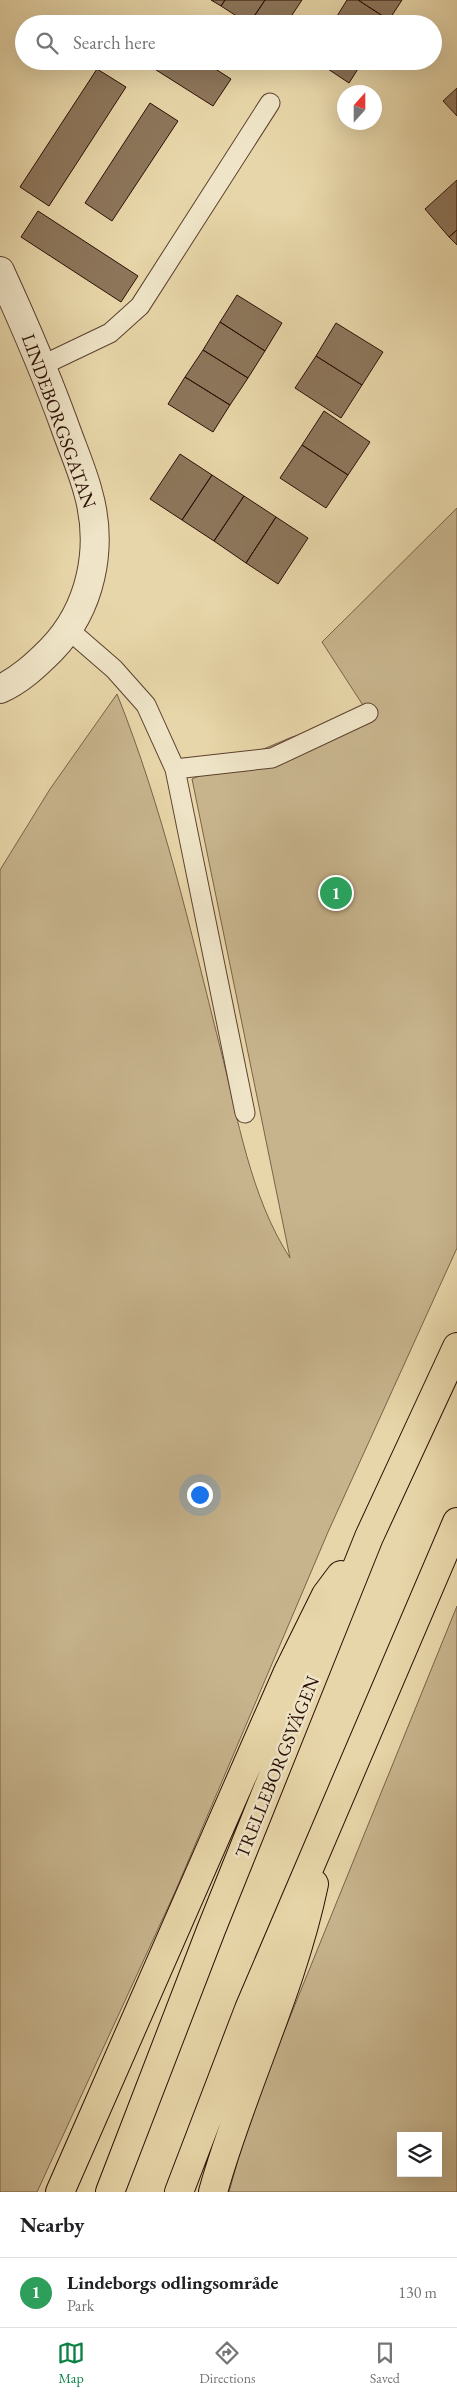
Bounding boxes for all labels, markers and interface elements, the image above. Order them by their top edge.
search box [15,15,442,70]
icon: search [33,29,61,57]
text: Search here [73,30,155,55]
north arrow [337,85,382,130]
street label: LINDEBORGSGATAN [16,330,102,512]
pin: 1 [320,874,352,912]
your location [187,1482,213,1508]
street label: TRELLEBORGSVÄGEN [229,1672,325,1862]
map controls [397,2132,442,2177]
button: layers [397,2132,442,2177]
text: Nearby [20,2211,84,2238]
text: Lindeborgs odlingsområde [67,2270,278,2295]
text: 1 [32,2282,40,2303]
text: 130 m [398,2282,437,2303]
text: Park [67,2295,94,2316]
tab: Map [57,2339,85,2387]
tab: Directions [199,2339,256,2387]
tab: Saved [370,2339,400,2387]

